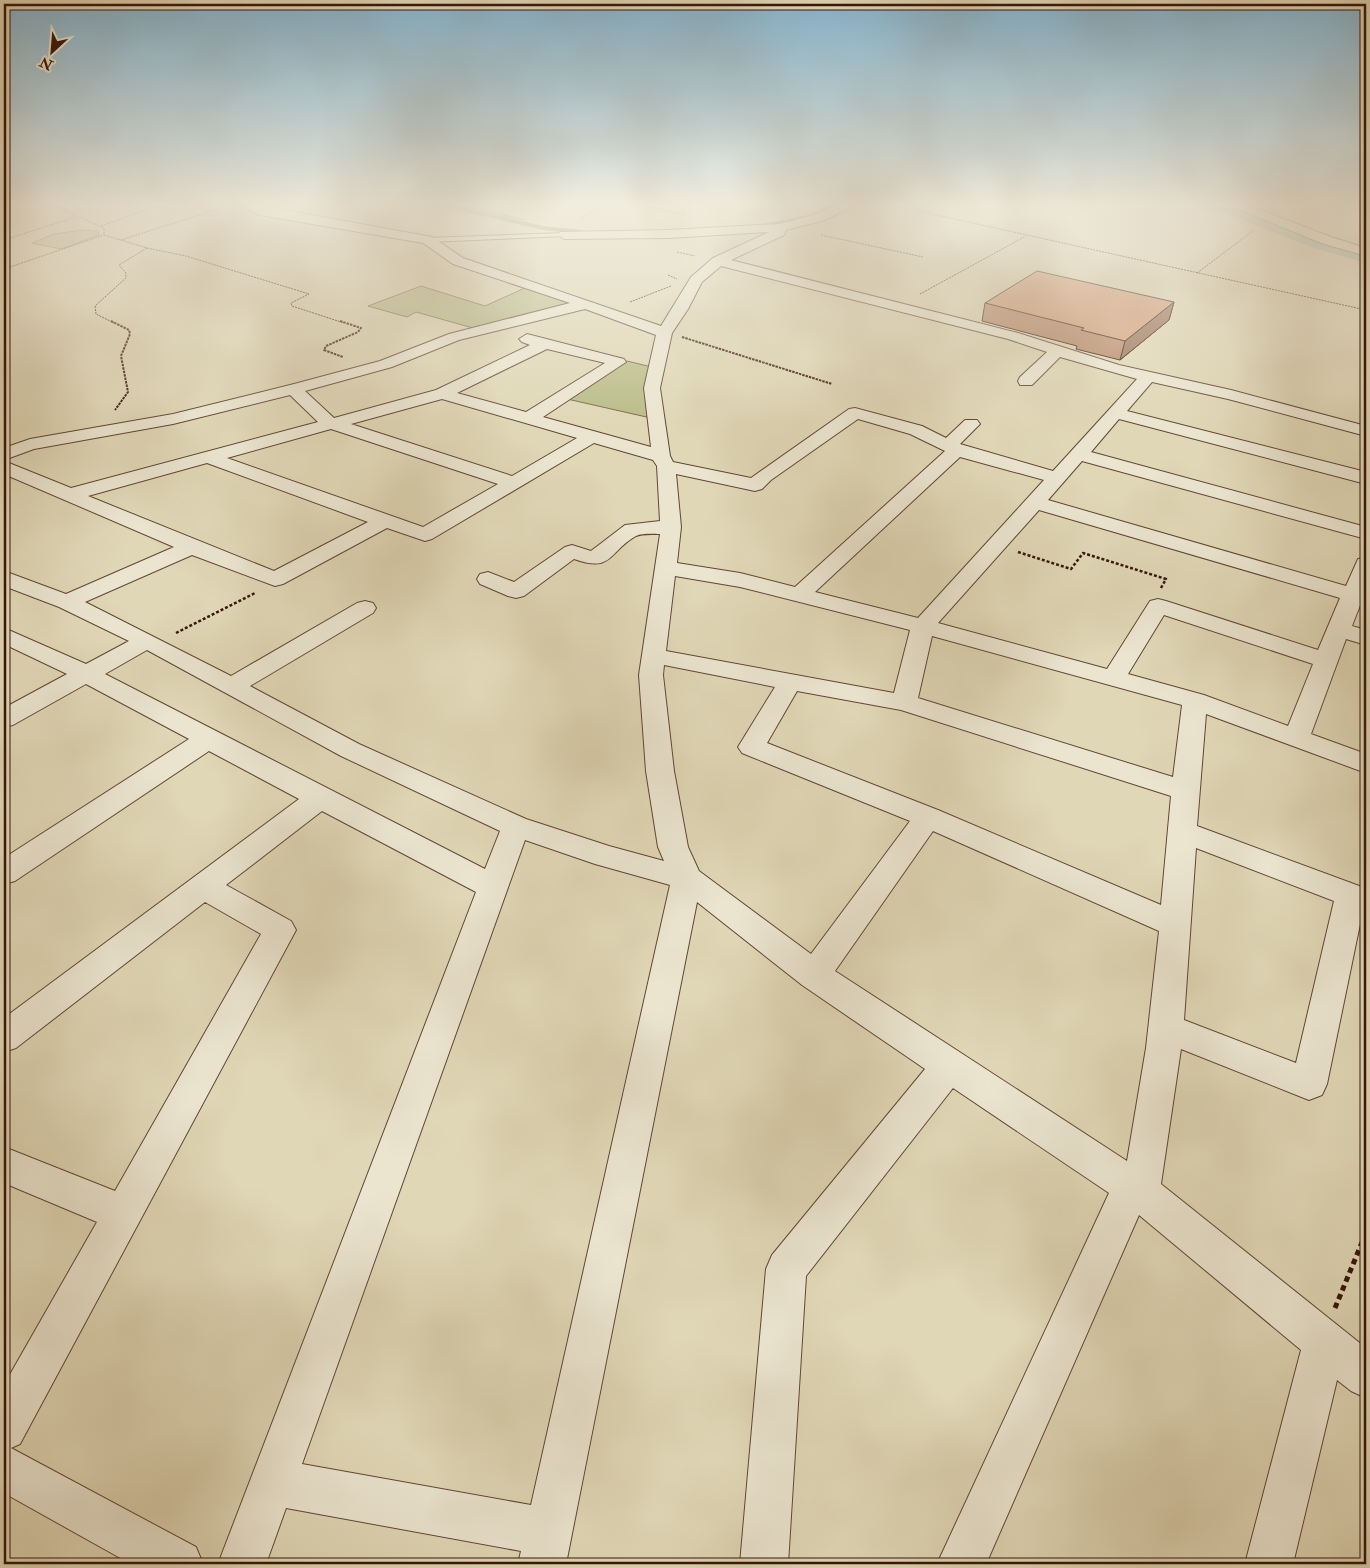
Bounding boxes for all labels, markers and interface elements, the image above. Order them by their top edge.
north arrow [28,28,78,78]
text: N [37,53,57,74]

